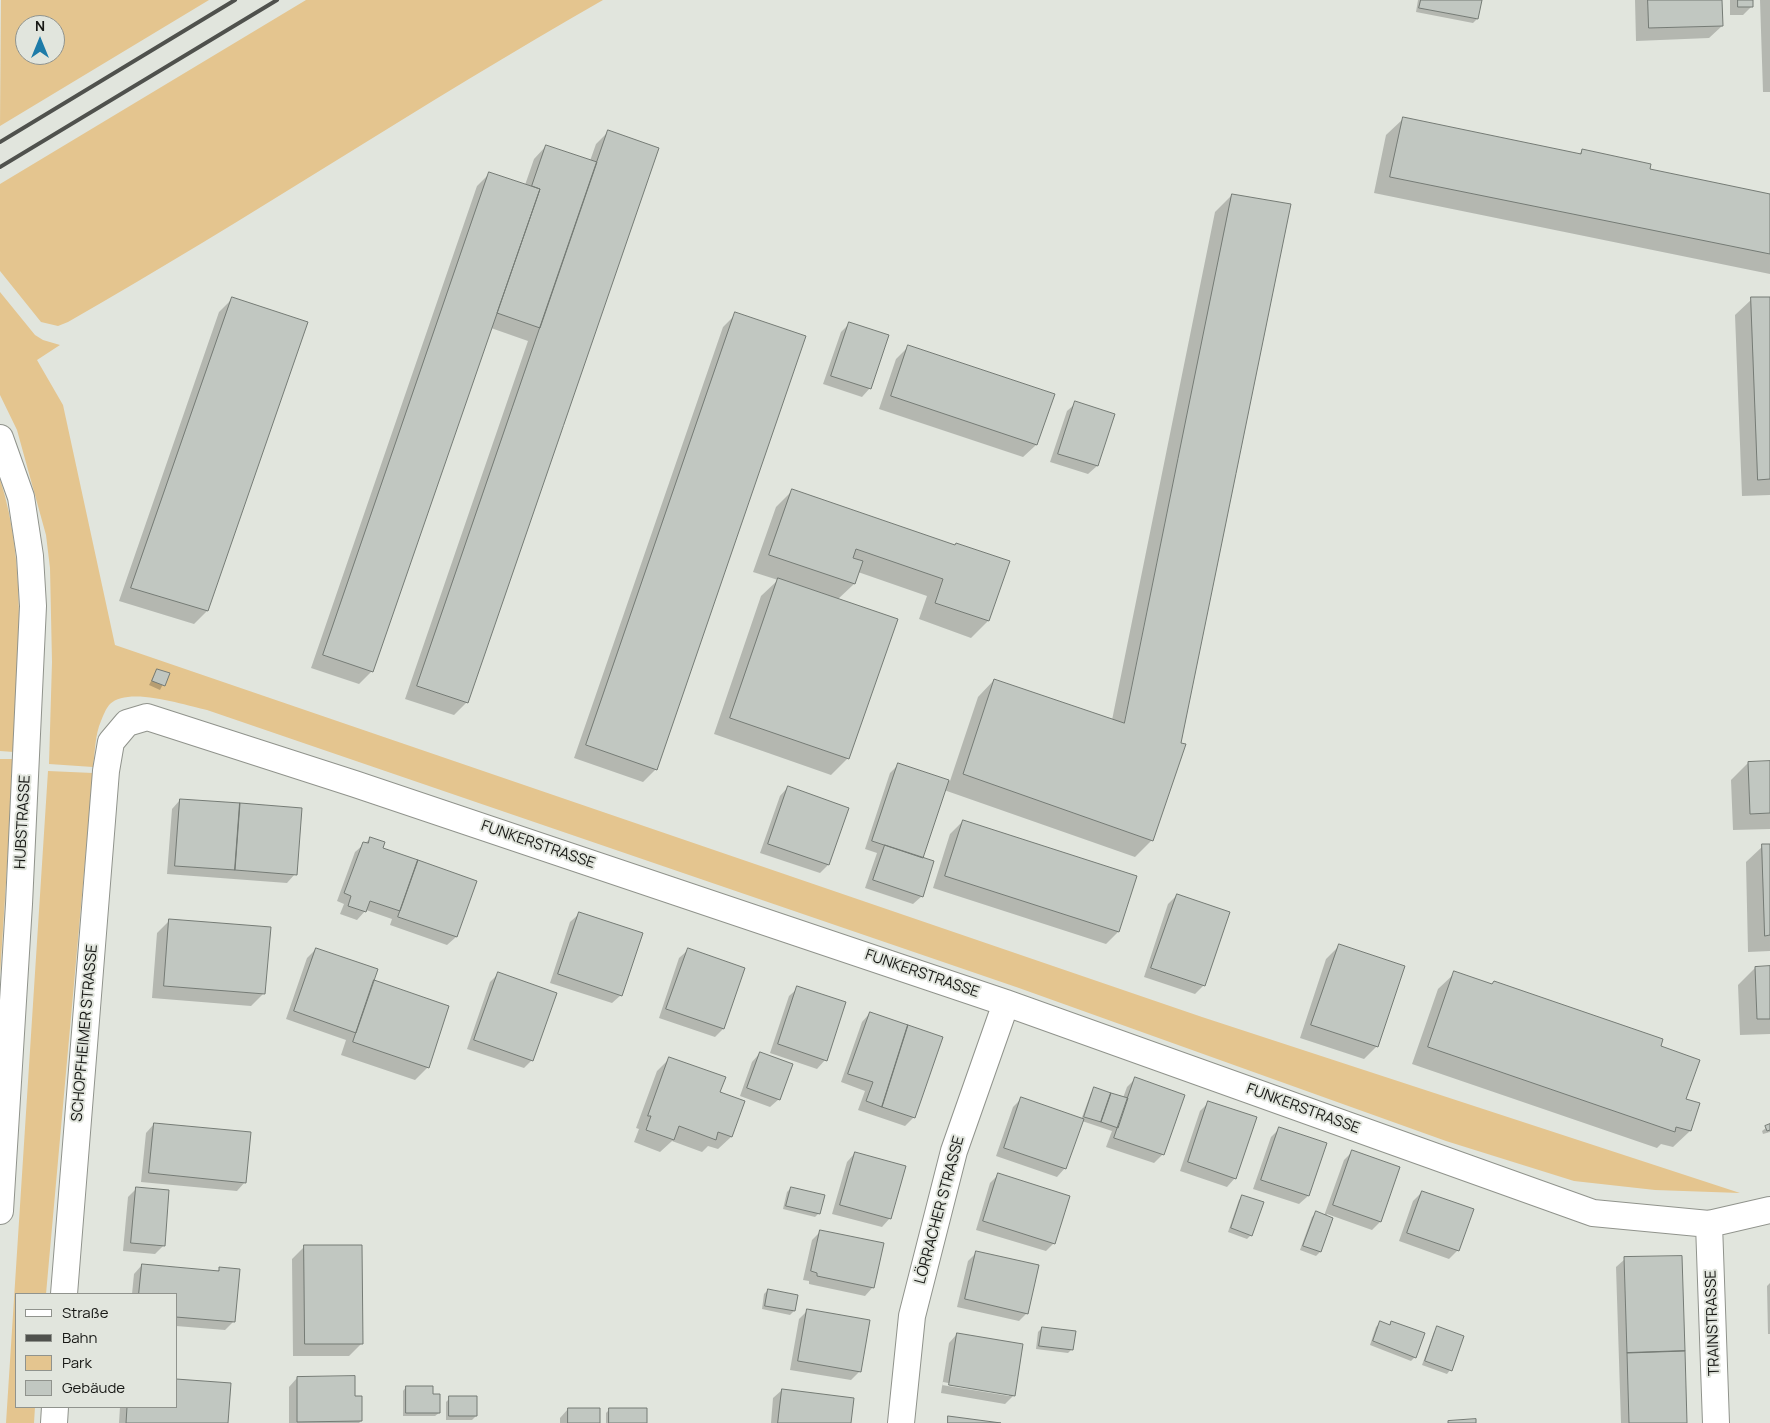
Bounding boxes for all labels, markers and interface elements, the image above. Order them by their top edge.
north arrow [15,15,65,65]
text: N [35,16,45,35]
street label: HUBSTRASSE [12,775,34,869]
street label: FUNKERSTRASSE [479,817,597,873]
street label: SCHOPFHEIMER STRASSE [68,944,102,1122]
street label: FUNKERSTRASSE [863,946,981,1002]
street label: FUNKERSTRASSE [1244,1080,1362,1138]
street label: LÖRRACHER STRASSE [912,1134,968,1286]
street label: TRAINSTRASSE [1702,1270,1724,1376]
legend [15,1293,178,1408]
text: Straße [62,1302,108,1323]
text: Bahn [62,1327,97,1348]
text: Park [62,1352,92,1373]
text: Gebäude [62,1377,125,1398]

